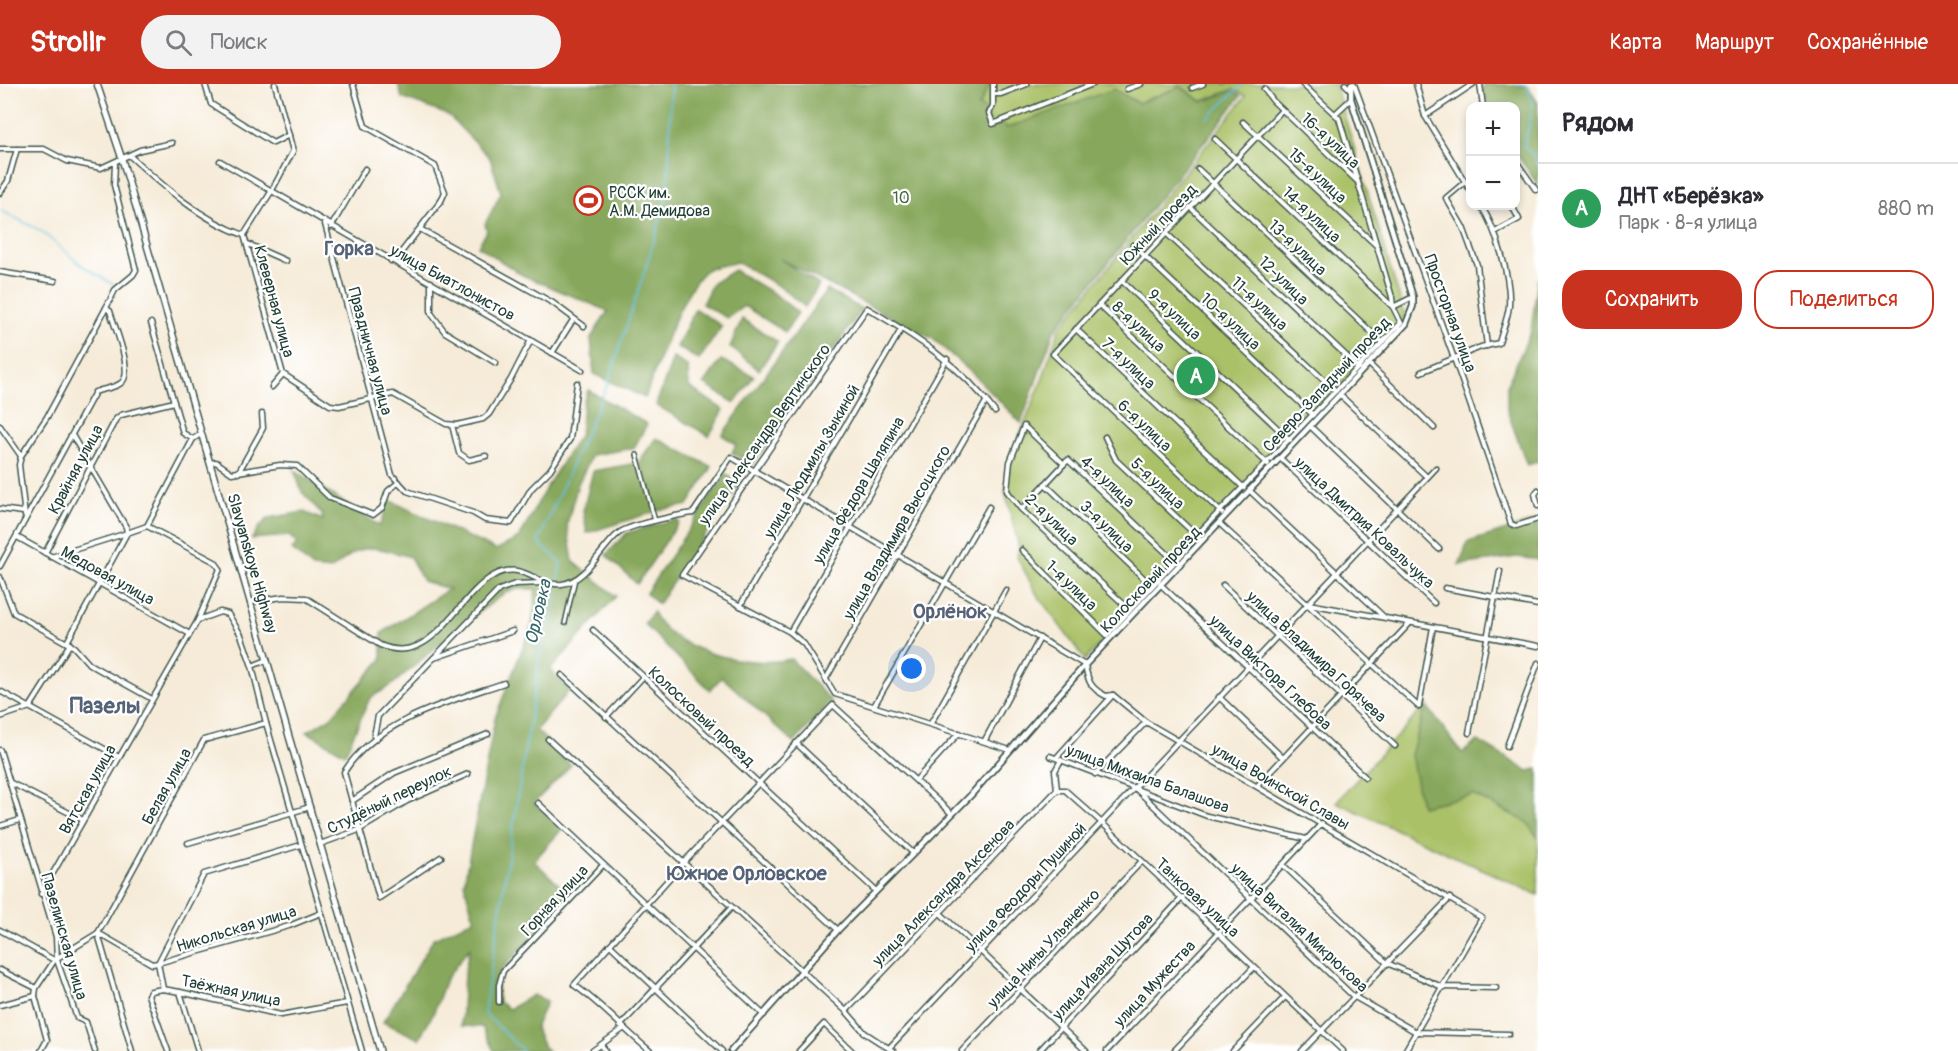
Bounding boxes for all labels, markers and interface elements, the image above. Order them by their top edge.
search box [141,15,561,69]
text: Strollr [30,25,105,60]
icon: search [162,26,195,59]
text: Поиск [210,28,268,56]
text: Карта [1610,29,1662,56]
text: Маршрут [1695,29,1774,56]
text: Сохранённые [1807,29,1928,56]
map controls [1466,102,1520,210]
button: + [1466,102,1520,156]
text: Рядом [1562,107,1634,139]
street label: 16-я улица [1297,108,1364,173]
street label: 15-я улица [1284,144,1351,208]
button: − [1466,156,1520,210]
street label: Южный проезд [1116,180,1201,269]
street label: 14-я улица [1278,182,1345,247]
text: ДНТ «Берёзка» [1619,182,1764,210]
place label: РССК им. А.М. Демидова [609,183,710,221]
sports icon: РССК им. А.М. Демидова [572,185,604,217]
park label: 10 [892,188,910,208]
text: A [1575,196,1588,221]
text: 880 m [1878,196,1934,221]
text: Парк · 8-я улица [1619,210,1757,235]
street label: 13-я улица [1264,216,1331,280]
district label: Горка [324,236,374,261]
street label: улица Биатлонистов [386,240,519,326]
street label: Клеверная улица [249,243,299,359]
street label: 12-улица [1254,252,1313,309]
street label: Просторная улица [1419,252,1481,375]
button: Сохранить [1562,270,1742,329]
button: Поделиться [1754,270,1934,329]
street label: 11-я улица [1227,272,1292,335]
street label: Праздничная улица [343,285,397,417]
street label: 9-я улица [1143,285,1205,345]
street label: 10-я улица [1196,289,1265,355]
street label: 8-я улица [1107,297,1169,356]
street label: Северо-Западный проезд [1259,313,1395,456]
street label: 7-я улица [1097,334,1159,394]
street label: улица Александра Вертинского [694,340,835,530]
pin: A [1176,354,1216,398]
street label: улица Людмилы Зыкиной [759,381,864,543]
street label: 6-я улица [1113,396,1176,456]
street label: улица Фёдора Шаляпина [808,413,909,568]
street label: Крайняя улица [44,421,108,518]
street label: улица Владимира Высоцкого [838,441,955,624]
street label: 4-я улица [1076,452,1139,512]
street label: улица Дмитрия Ковальчука [1290,452,1438,593]
street label: 5-я улица [1126,454,1188,514]
street label: 2-я улица [1020,489,1082,550]
street label: Slavyanskoye Highway [223,491,282,636]
street label: 3-я улица [1075,496,1137,557]
street label: Колосковый проезд [1096,522,1206,637]
street label: Медовая улица [57,542,158,610]
street label: 1-я улица [1041,556,1101,615]
water label: Орловка [520,576,557,647]
street label: улица Владимира Горячева [1242,586,1390,727]
district label: Орлёнок [913,599,987,624]
street label: улица Виктора Глебова [1204,610,1336,735]
your location [897,654,926,683]
street label: Колосковый проезд [644,662,759,772]
district label: Пазелы [70,692,140,720]
street label: улица Воинской Славы [1207,739,1353,835]
street label: улица Михаила Балашова [1062,740,1232,818]
street label: Вятская улица [55,741,121,838]
street label: Белая улица [138,745,196,828]
street label: Студёный переулок [324,761,455,839]
street label: улица Александра Аксенова [868,815,1019,971]
street label: улица Феодоры Пушиной [960,819,1091,957]
street label: Танковая улица [1151,854,1243,942]
street label: улица Виталия Микрюкова [1226,858,1372,997]
street label: Горная улица [517,861,593,940]
district label: Южное Орловское [666,861,828,886]
street label: Пазелинская улица [36,871,92,1002]
street label: улица Нины Ульяненко [983,885,1104,1013]
street label: Никольская улица [174,901,299,957]
street label: улица Ивана Шутова [1047,909,1157,1025]
street label: улица Мужества [1109,936,1200,1032]
street label: Таёжная улица [179,971,282,1011]

